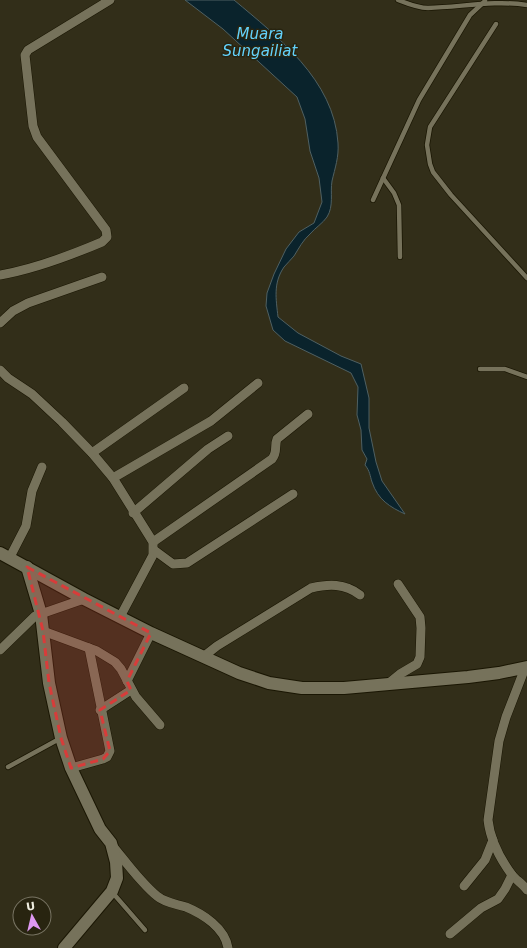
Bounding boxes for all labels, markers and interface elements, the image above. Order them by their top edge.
water label: Muara Sungailiat [223,25,299,60]
north arrow [12,896,52,936]
text: U [25,900,36,914]

